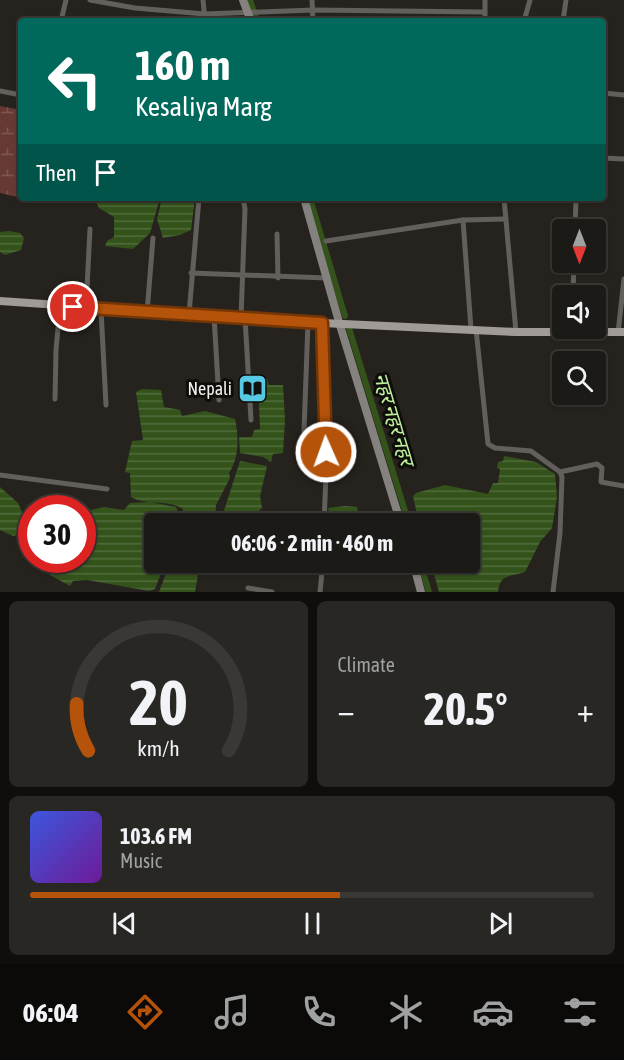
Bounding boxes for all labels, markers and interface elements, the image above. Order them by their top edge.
text: 160 m [135,41,230,89]
icon: left [36,42,114,120]
text: Kesaliya Marg [135,91,272,122]
icon: arrive [89,156,122,189]
text: Then [36,160,77,186]
north arrow [552,219,606,273]
map controls [552,219,606,405]
pin [47,281,98,332]
button: sound [552,285,606,339]
icon: arrive [56,290,89,323]
button: search [552,351,606,405]
water label: नहर नहर नहर [370,370,421,471]
library icon: Nepali [237,373,269,405]
place label: Nepali [187,378,232,399]
position arrow [294,420,358,484]
speed limit sign: 30 [18,495,96,573]
text: 06:06 · 2 min · 460 m [231,530,393,556]
text: Climate [338,653,395,676]
text: 20 [129,667,188,738]
text: 20.5° [424,683,508,735]
text: − [338,691,355,729]
text: + [577,691,594,729]
text: km/h [137,736,180,761]
text: 103.6 FM [120,823,192,849]
text: Music [120,849,162,872]
icon: previous [108,907,141,940]
icon: pause [296,907,329,940]
icon: next [484,907,517,940]
icon: directions [124,991,166,1033]
icon: music [211,991,253,1033]
icon: phone [298,991,340,1033]
icon: climate [385,991,427,1033]
icon: car [472,991,514,1033]
icon: filters [559,991,601,1033]
text: 06:04 [23,997,79,1028]

